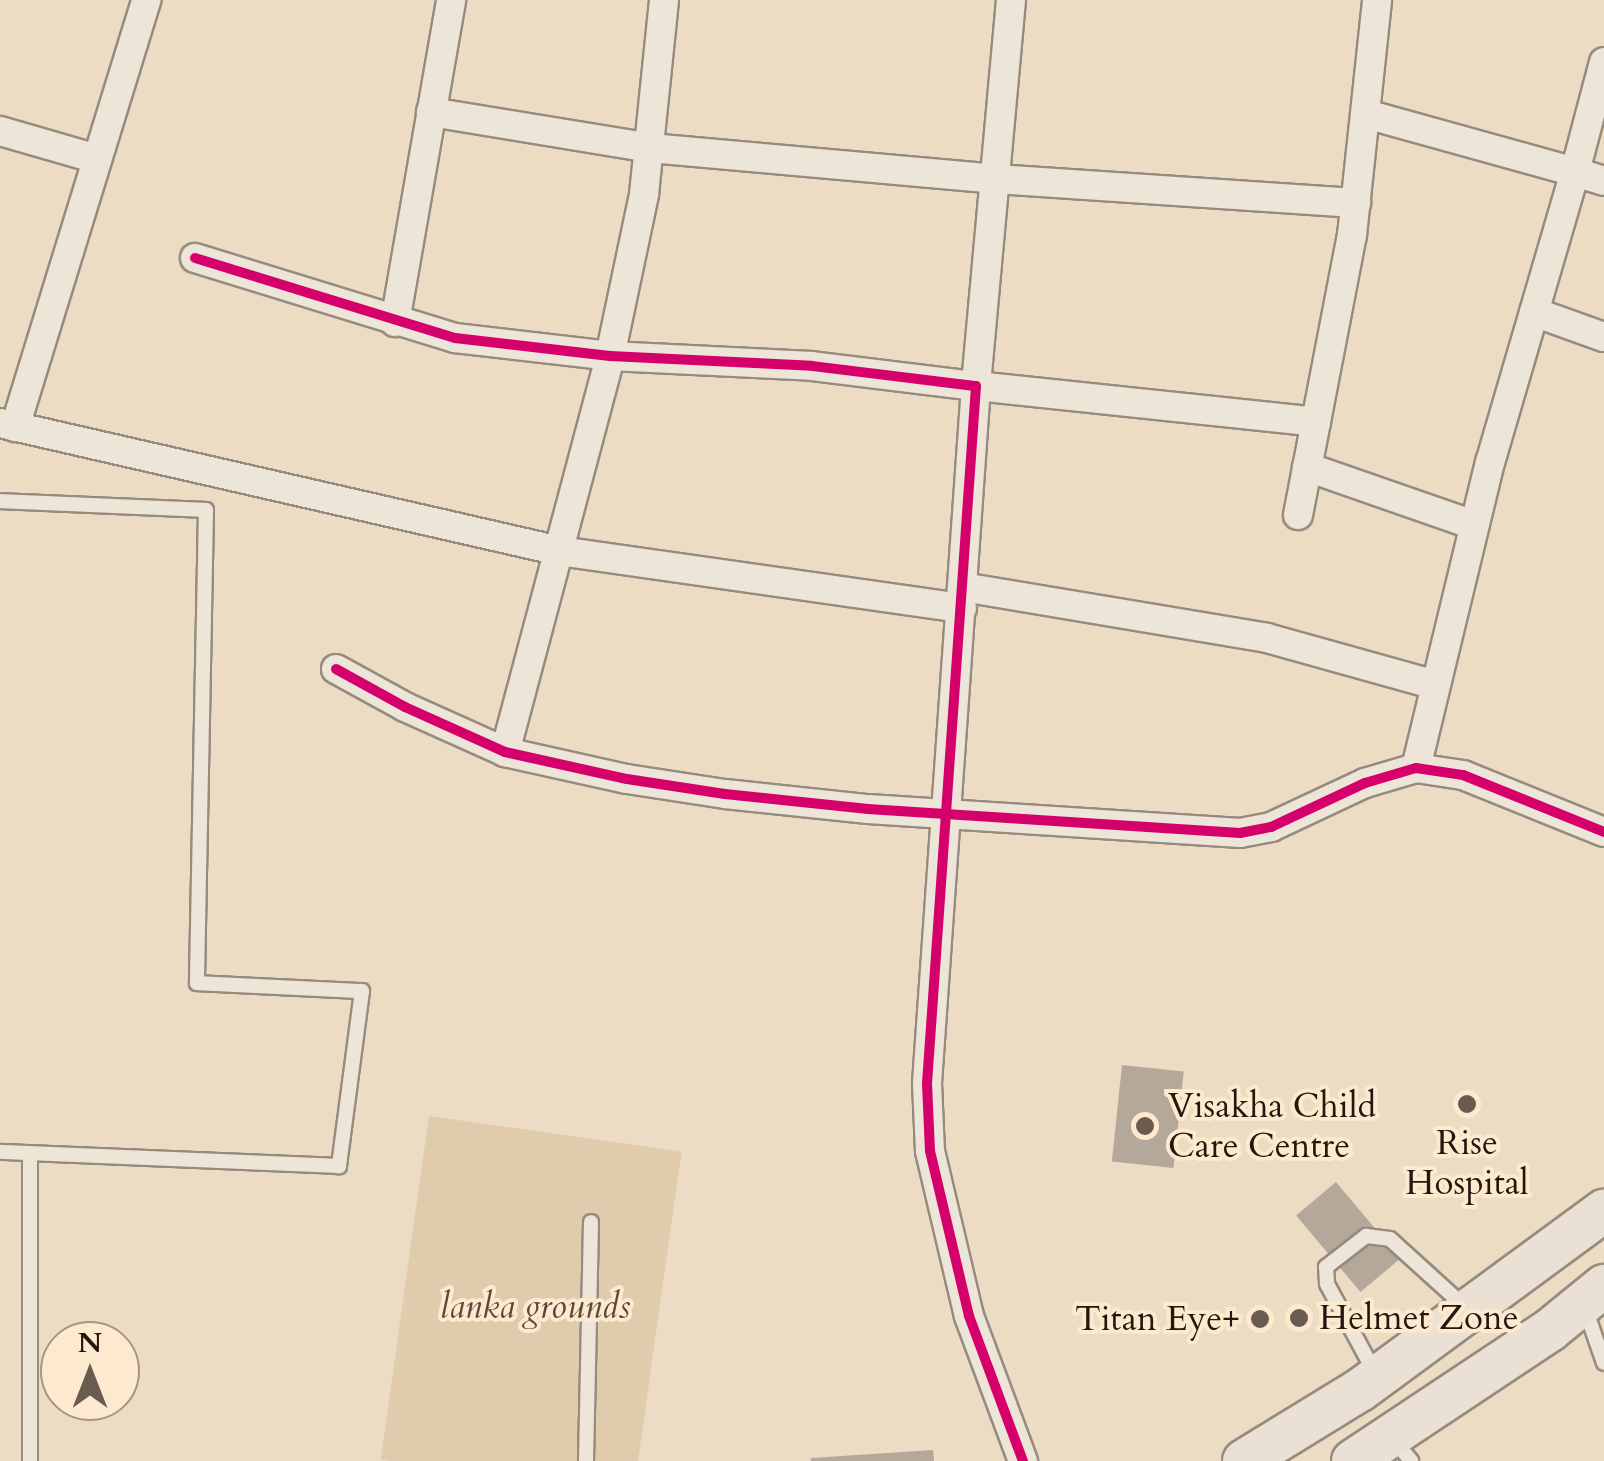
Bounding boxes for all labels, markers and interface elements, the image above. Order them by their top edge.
place label: Visakha Child Care Centre [1168,1085,1376,1167]
marker: Rise Hospital [1454,1091,1480,1117]
marker: Visakha Child Care Centre [1132,1113,1158,1139]
place label: Rise Hospital [1405,1122,1529,1204]
park label: lanka grounds [440,1286,630,1328]
place label: Helmet Zone [1319,1297,1519,1339]
place label: Titan Eye+ [1075,1298,1240,1340]
marker: Helmet Zone [1288,1307,1310,1329]
marker: Titan Eye+ [1249,1308,1271,1330]
north arrow [40,1321,140,1421]
text: N [78,1324,102,1362]

